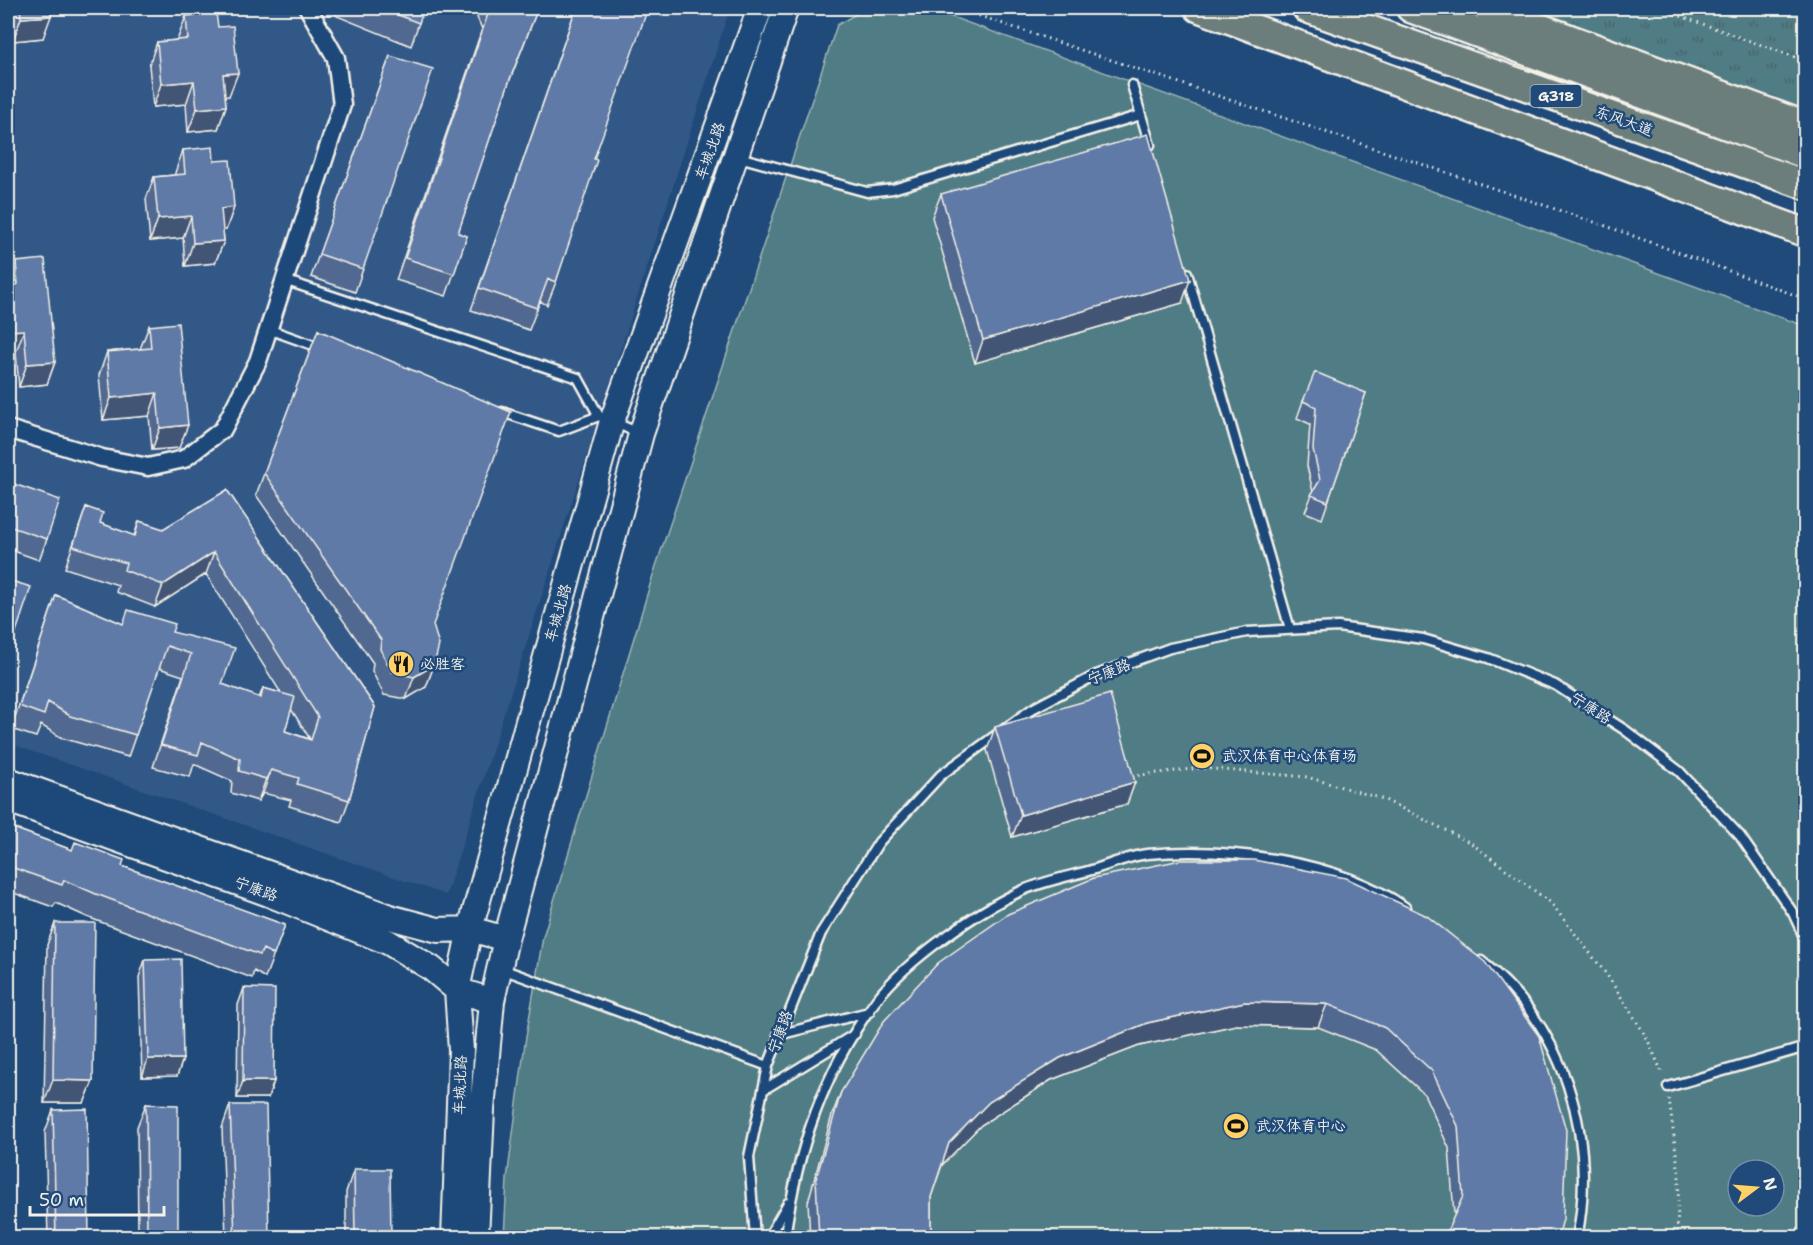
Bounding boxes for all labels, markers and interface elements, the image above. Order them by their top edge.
road number: G318 [1530,85,1582,107]
street label: 东风大道 [1592,101,1656,141]
street label: 车城北路 [690,119,730,183]
street label: 车城北路 [540,581,576,645]
restaurant icon: 必胜客 [386,649,416,679]
place label: 必胜客 [420,654,465,674]
street label: 宁康路 [1084,654,1134,690]
street label: 宁康路 [1567,687,1615,729]
sports icon: 武汉体育中心体育场 [1187,741,1217,771]
place label: 武汉体育中心体育场 [1222,746,1357,766]
street label: 宁康路 [231,872,281,906]
street label: 宁康路 [763,1007,797,1057]
street label: 车城北路 [449,1055,471,1115]
sports icon: 武汉体育中心 [1221,1111,1251,1141]
place label: 武汉体育中心 [1256,1116,1346,1136]
north arrow [1726,1158,1786,1218]
text: N [1758,1175,1782,1193]
scale bar [30,1179,164,1217]
text: 50 m [39,1188,84,1212]

